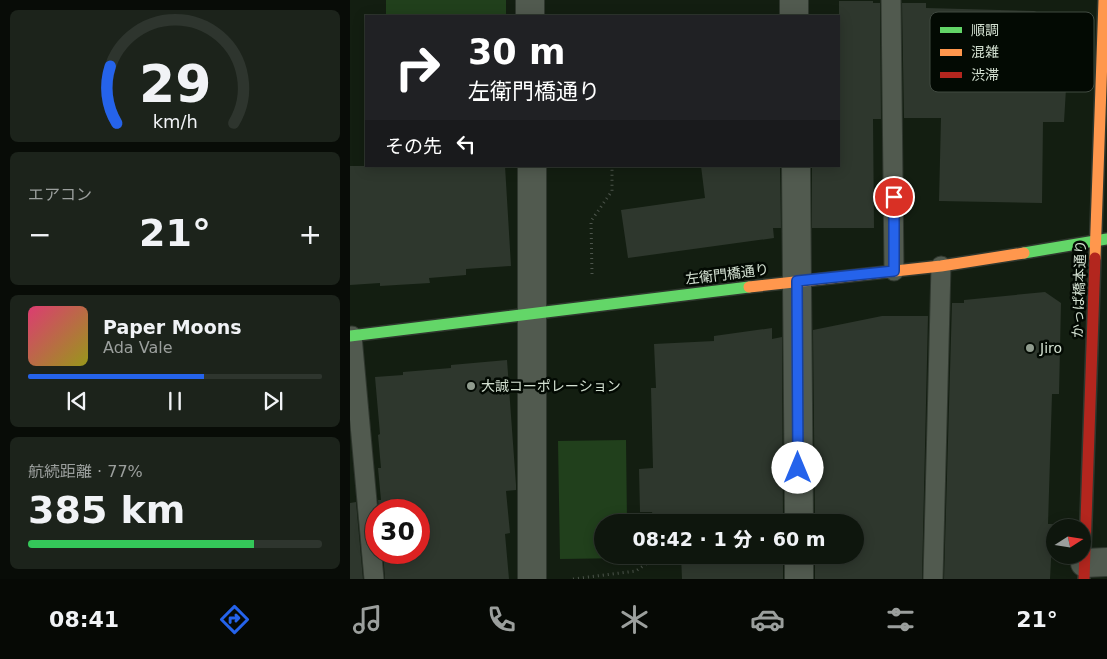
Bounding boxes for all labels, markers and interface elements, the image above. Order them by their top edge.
legend [930,12,1094,92]
text: 順調 [971,22,999,38]
text: 30 m [468,32,565,72]
icon: right [385,35,450,100]
text: 混雑 [971,44,999,60]
text: 29 [139,54,211,114]
text: 渋滞 [971,67,999,83]
text: 左衛門橋通り [468,79,600,104]
text: km/h [152,111,198,132]
icon: left [452,130,480,158]
text: その先 [385,135,442,157]
pin [873,176,915,218]
icon: arrive [880,183,908,211]
text: エアコン [28,185,92,204]
text: 21° [139,211,211,255]
text: − [28,218,51,251]
text: + [299,218,322,251]
street label: かっぱ橋本通り [1069,240,1089,338]
street label: 左衛門橋通り [684,261,770,287]
text: Paper Moons [103,316,242,338]
text: Ada Vale [103,338,173,357]
place label: Jiro [1039,340,1062,356]
marker: Jiro [1024,342,1036,354]
place label: 大誠コーポレーション [481,378,621,394]
marker: 大誠コーポレーション [465,380,477,392]
icon: previous [63,387,91,415]
icon: pause [161,387,189,415]
icon: next [259,387,287,415]
position arrow [771,441,823,493]
text: 航続距離 · 77% [28,462,143,481]
text: 385 km [28,488,185,532]
speed limit sign: 30 [365,499,430,564]
north arrow [1046,519,1091,564]
map controls [1046,519,1091,564]
text: 08:42 · 1 分 · 60 m [632,528,826,550]
icon: directions [217,602,252,637]
icon: music [350,602,385,637]
icon: phone [484,602,519,637]
icon: climate [617,602,652,637]
icon: car [750,602,785,637]
icon: filters [883,602,918,637]
text: 08:41 [49,607,119,632]
text: 21° [1016,607,1058,632]

